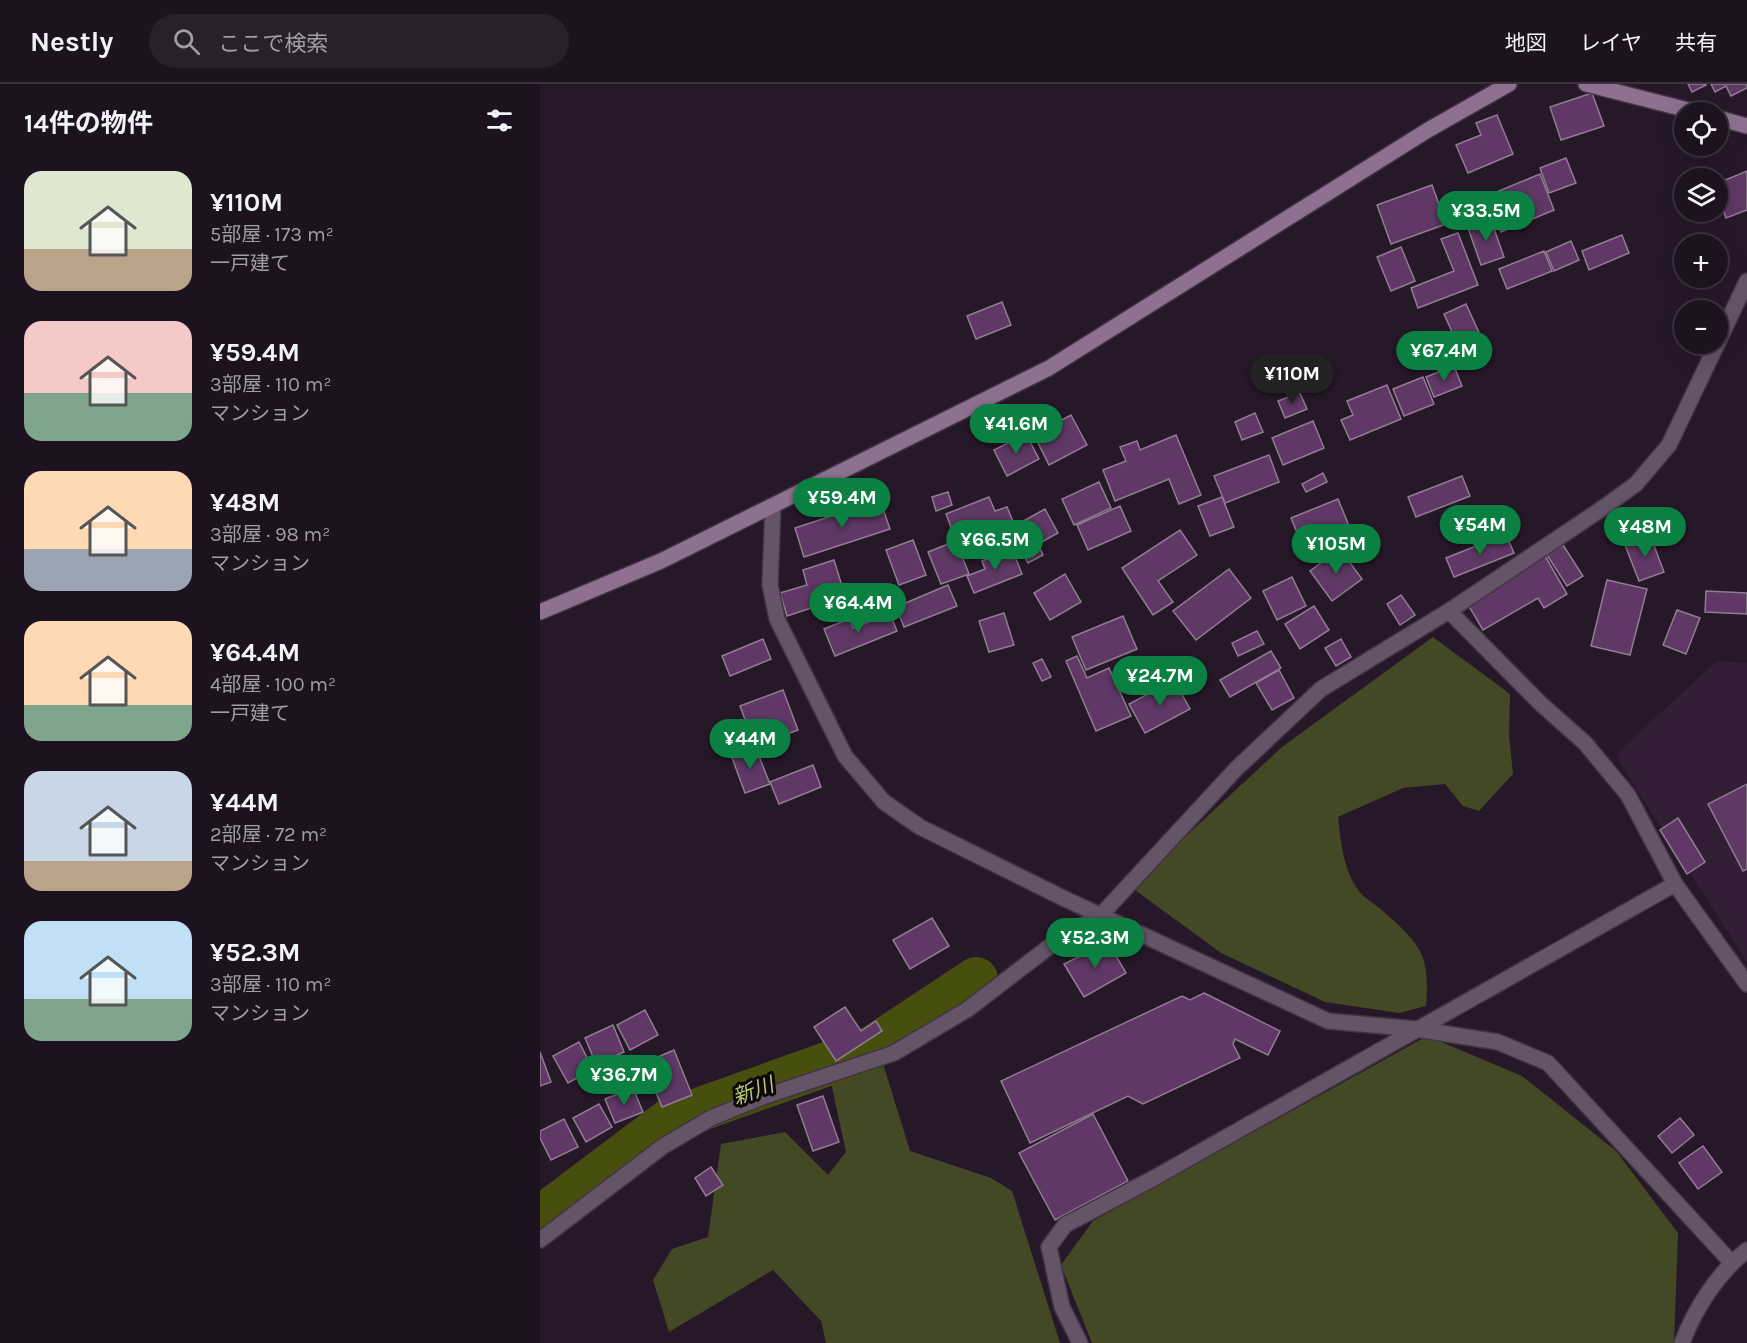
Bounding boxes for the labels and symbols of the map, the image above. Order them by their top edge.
pin: ¥33.5M [1437,191,1535,242]
pin: ¥67.4M [1395,331,1493,382]
pin: ¥110M [1250,354,1334,405]
pin: ¥41.6M [967,404,1065,455]
pin: ¥59.4M [793,478,891,529]
pin: ¥54M [1444,505,1516,556]
pin: ¥48M [1609,507,1681,558]
pin: ¥66.5M [946,520,1044,571]
pin: ¥105M [1294,524,1378,575]
pin: ¥64.4M [809,583,907,634]
pin: ¥24.7M [1111,656,1209,707]
pin: ¥44M [714,719,786,770]
pin: ¥52.3M [1046,918,1144,969]
pin: ¥36.7M [575,1055,673,1106]
water label: 新川 [729,1072,779,1109]

